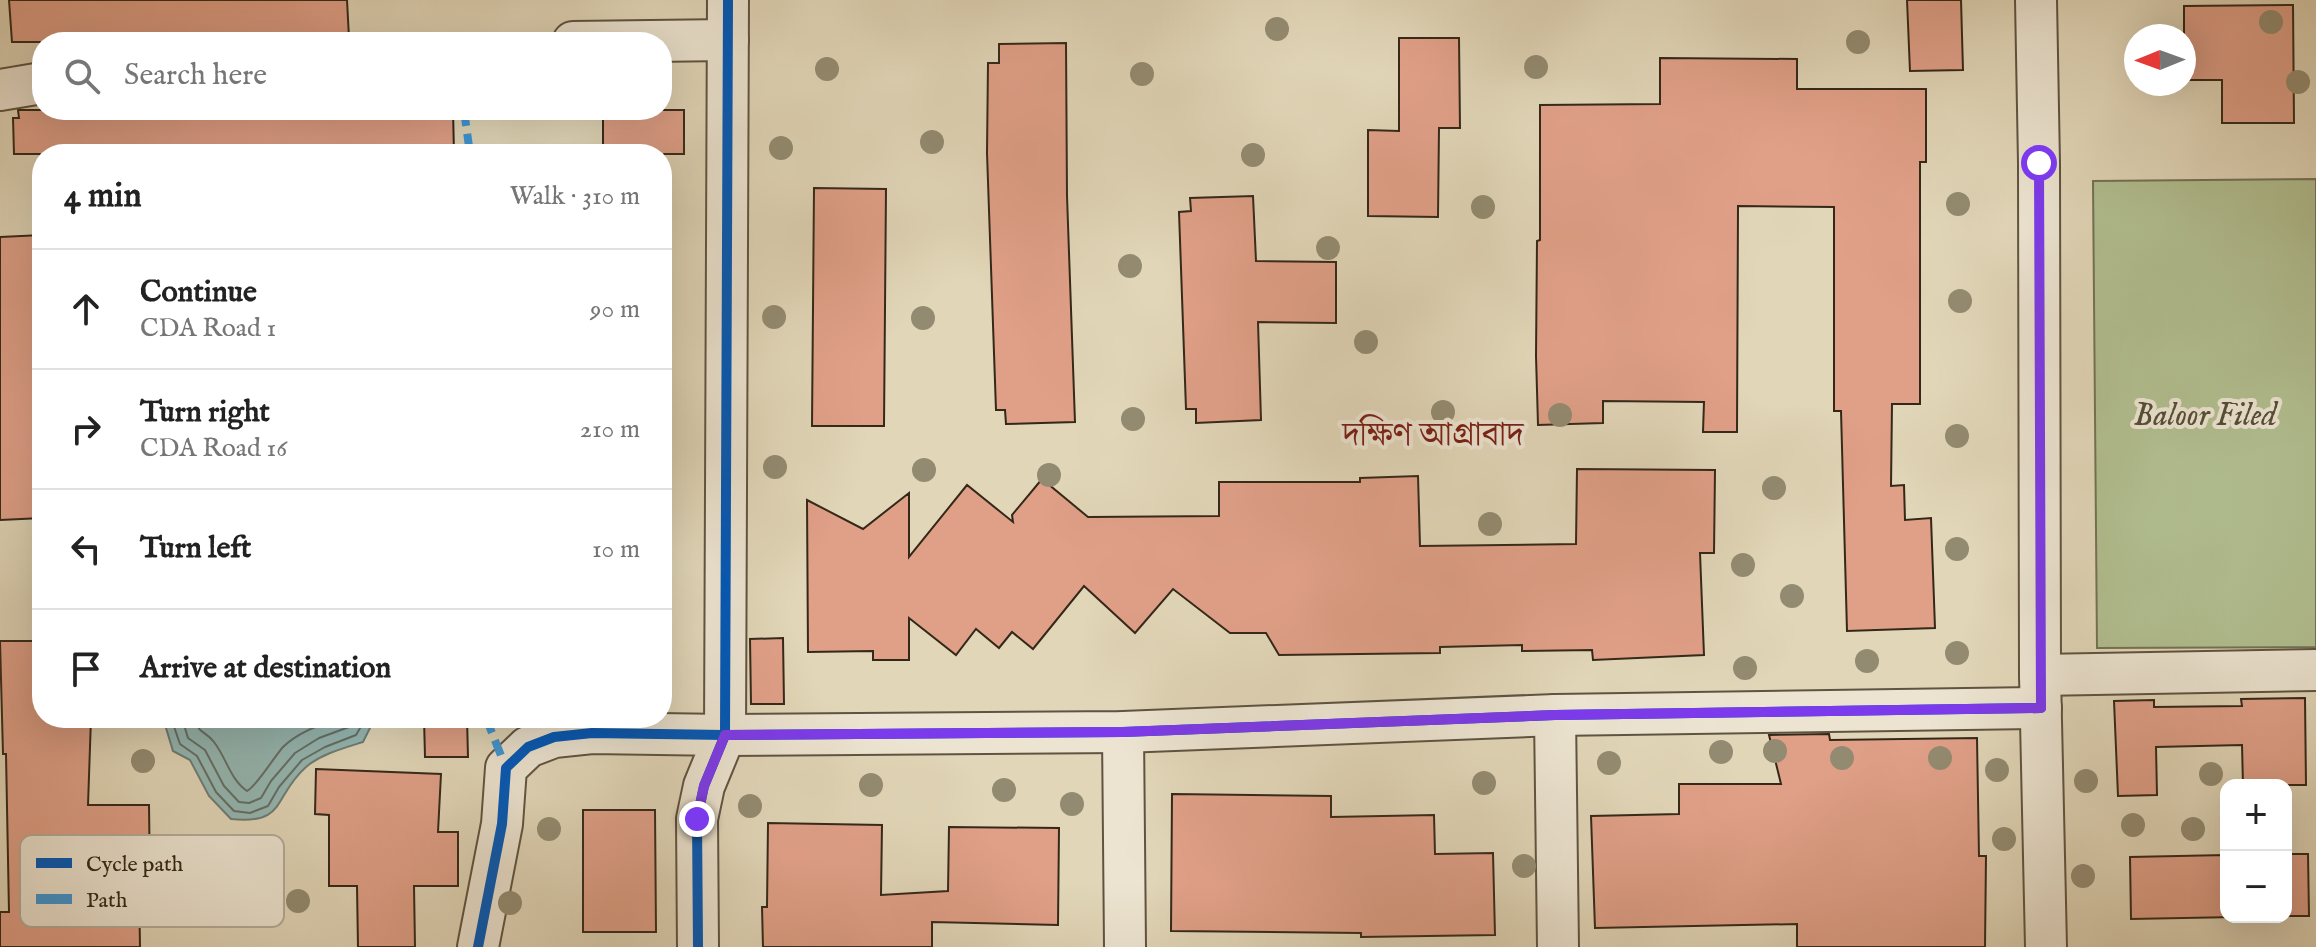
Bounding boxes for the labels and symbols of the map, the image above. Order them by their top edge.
north arrow [2124,24,2196,96]
route start [2021,145,2057,181]
park label: Baloor Filed [2134,396,2278,437]
district label: দক্ষিণ আগ্রাবাদ [1341,414,1525,457]
route end [679,801,715,837]
legend [20,835,284,927]
text: Cycle path [86,851,183,879]
text: Path [86,887,128,915]

